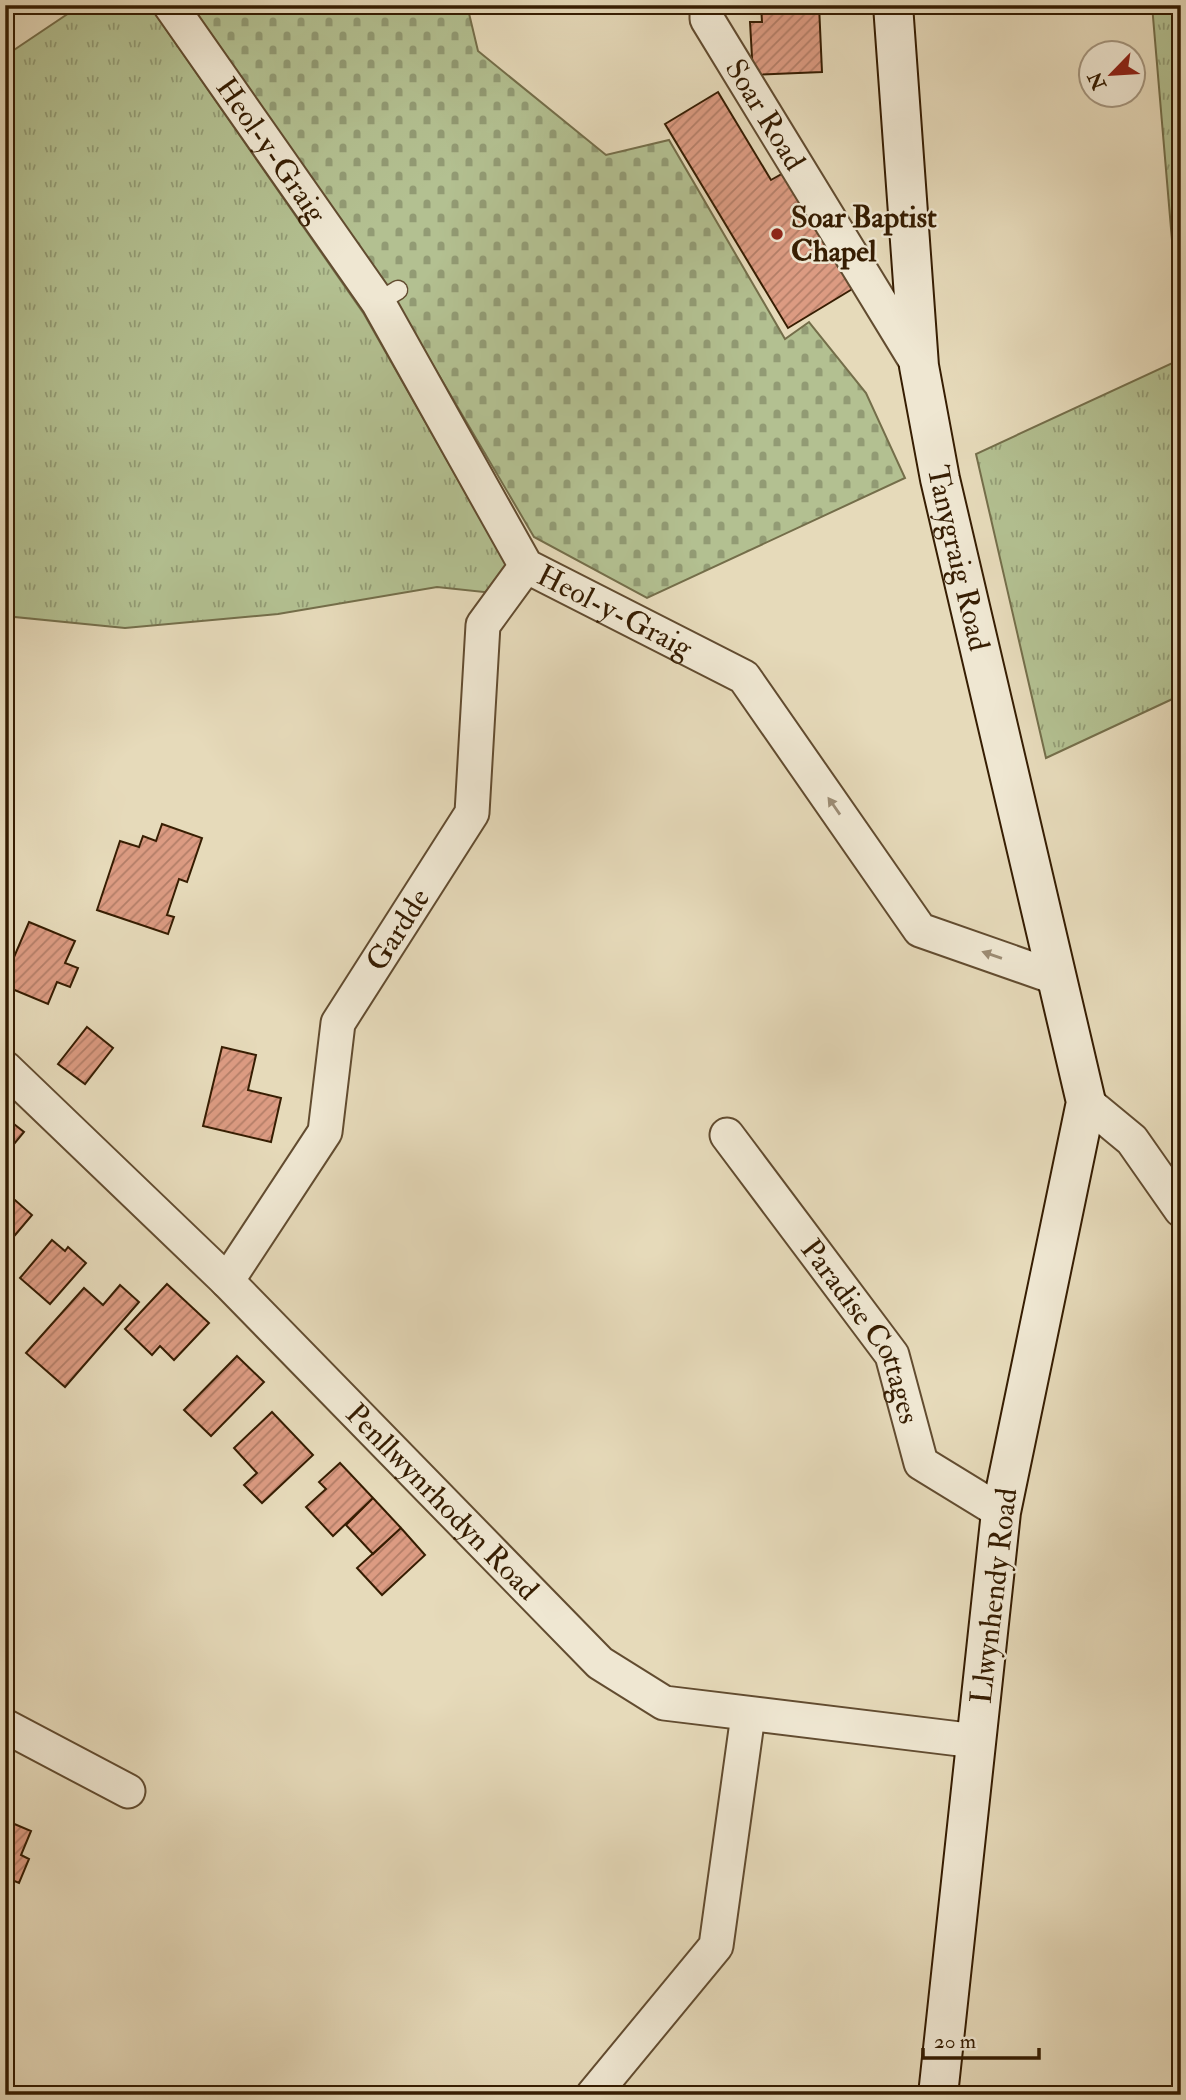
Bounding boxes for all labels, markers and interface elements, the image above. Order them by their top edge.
north arrow [1078,38,1148,108]
street label: Soar Road [717,52,814,177]
text: N [1083,67,1112,94]
street label: Heol-y-Graig [208,70,336,231]
place label: Soar Baptist Chapel [791,199,937,270]
marker: Soar Baptist Chapel [769,226,785,242]
street label: Tanygraig Road [919,462,998,655]
street label: Heol-y-Graig [531,556,700,667]
one-way arrow [827,797,841,815]
street label: Gardde [358,881,438,978]
one-way arrow [982,949,1003,960]
street label: Paradise Cottages [793,1232,928,1428]
street label: Penllwynrhodyn Road [338,1395,547,1608]
street label: Llwynhendy Road [962,1486,1026,1706]
scale bar [923,2016,1039,2060]
text: 20 m [934,2028,976,2055]

